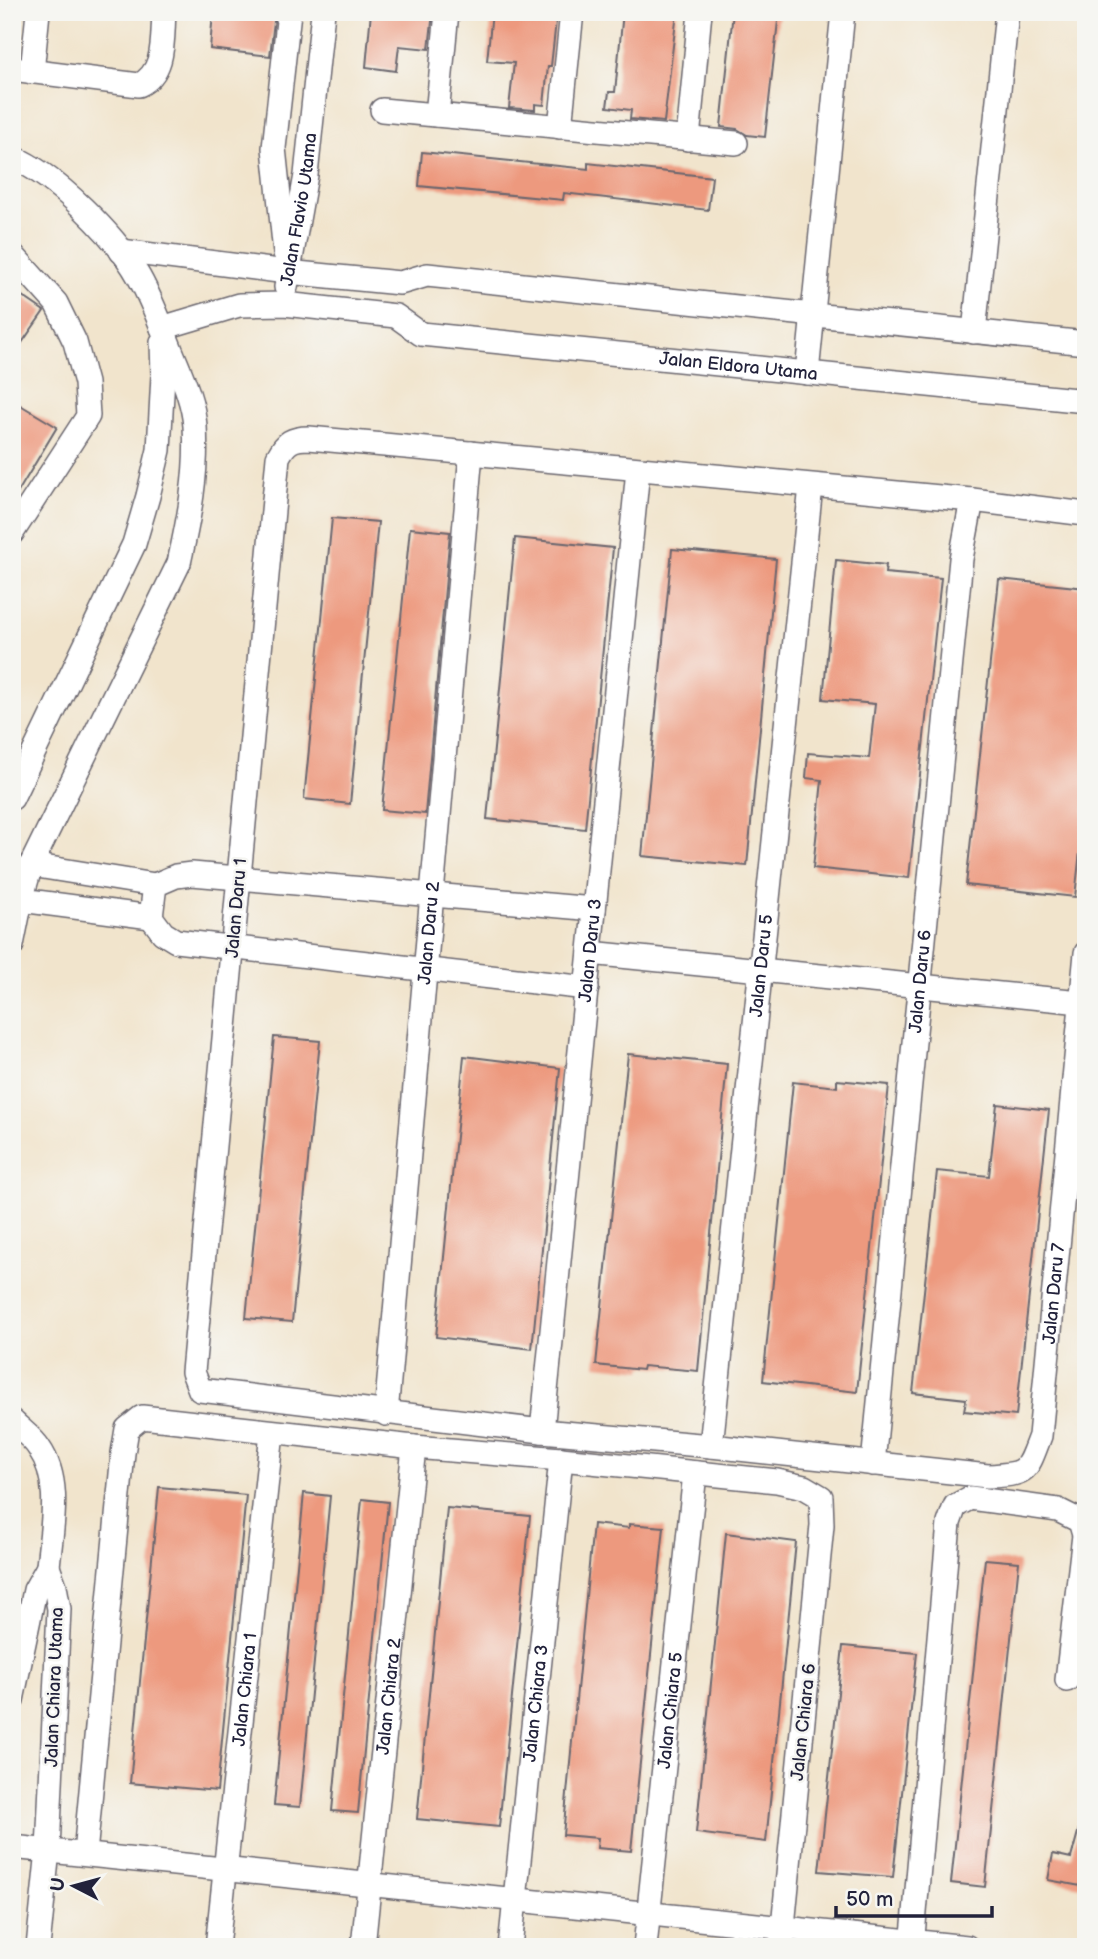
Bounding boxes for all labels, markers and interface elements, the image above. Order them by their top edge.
street label: Jalan Flavio Utama [276,132,321,287]
street label: Jalan Eldora Utama [658,348,819,385]
street label: Jalan Daru 1 [222,857,251,959]
street label: Jalan Daru 2 [414,880,444,985]
street label: Jalan Daru 3 [575,898,606,1003]
street label: Jalan Daru 5 [746,913,777,1018]
street label: Jalan Daru 6 [905,929,936,1034]
street label: Jalan Daru 7 [1039,1242,1069,1345]
street label: Jalan Chiara Utama [41,1607,68,1767]
street label: Jalan Chiara 1 [229,1632,261,1747]
street label: Jalan Chiara 2 [373,1637,406,1756]
street label: Jalan Chiara 3 [519,1644,553,1763]
street label: Jalan Chiara 5 [654,1651,687,1770]
street label: Jalan Chiara 6 [787,1662,820,1782]
north arrow [38,1850,108,1920]
scale bar [836,1875,991,1919]
text: U [46,1876,71,1892]
text: 50 m [846,1887,893,1912]

